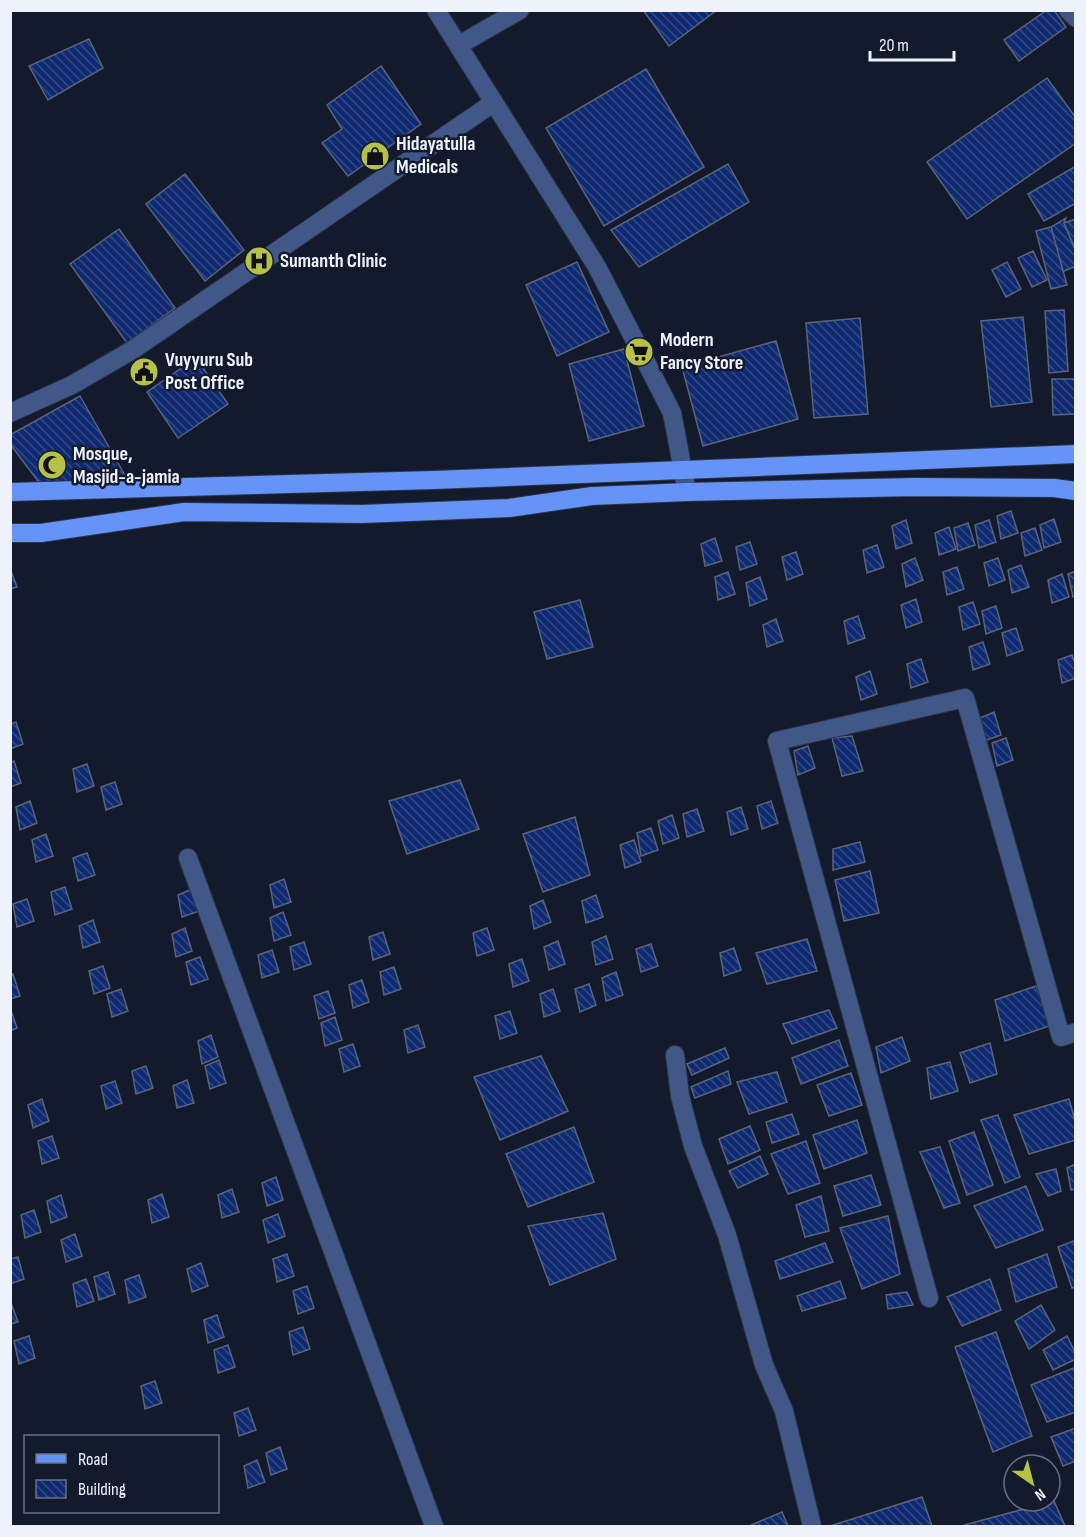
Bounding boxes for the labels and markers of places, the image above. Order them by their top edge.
place label: Hidayatulla Medicals [396,132,475,179]
shop icon: Hidayatulla Medicals [359,140,391,172]
hospital icon: Sumanth Clinic [243,245,275,277]
place label: Sumanth Clinic [280,249,387,273]
place label: Modern Fancy Store [660,328,743,375]
supermarket icon: Modern Fancy Store [623,336,655,368]
place label: Vuyyuru Sub Post Office [165,348,253,395]
public building icon: Vuyyuru Sub Post Office [128,356,160,388]
place label: Mosque, Masjid-a-jamia [73,442,180,489]
mosque icon: Mosque, Masjid-a-jamia [36,449,68,481]

